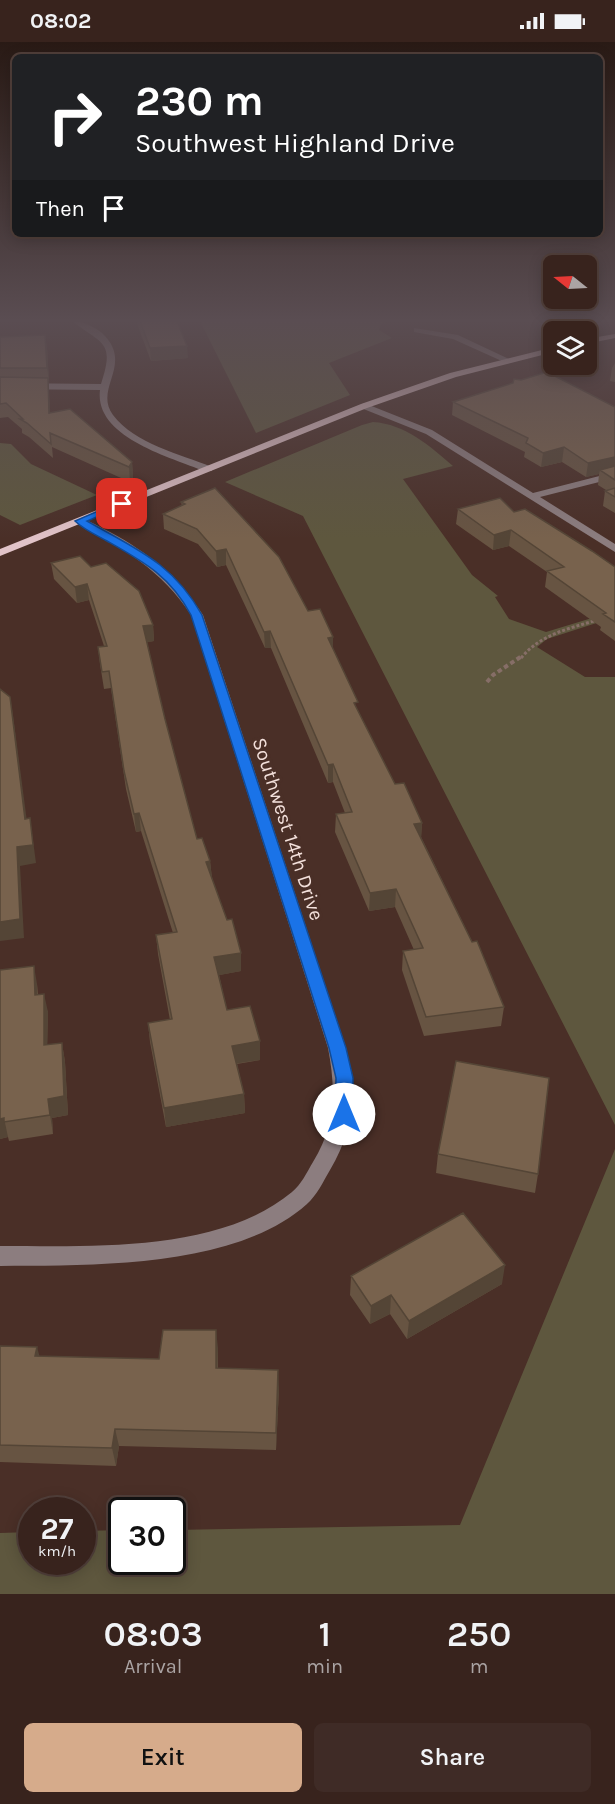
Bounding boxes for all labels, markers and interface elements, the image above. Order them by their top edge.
text: 08:02 [30,8,91,34]
text: 230 m [135,76,264,126]
icon: right [36,78,114,156]
text: Southwest Highland Drive [135,127,455,159]
icon: arrive [97,192,130,225]
text: Then [36,196,85,222]
north arrow [543,255,597,309]
map controls [543,255,597,375]
button: layers [543,321,597,375]
pin [96,478,147,529]
icon: arrive [105,487,138,520]
street label: Southwest 14th Drive [248,735,328,923]
position arrow [312,1082,376,1146]
speed limit sign: 30 [108,1497,186,1575]
text: 27 [40,1511,74,1547]
text: km/h [38,1542,76,1560]
text: 08:03 [104,1613,203,1655]
text: 1 [318,1613,331,1655]
text: 250 [447,1613,511,1655]
text: Arrival [124,1655,182,1678]
text: min [306,1655,343,1678]
text: m [470,1655,488,1678]
button: Exit [24,1723,302,1792]
button: Share [314,1723,591,1792]

